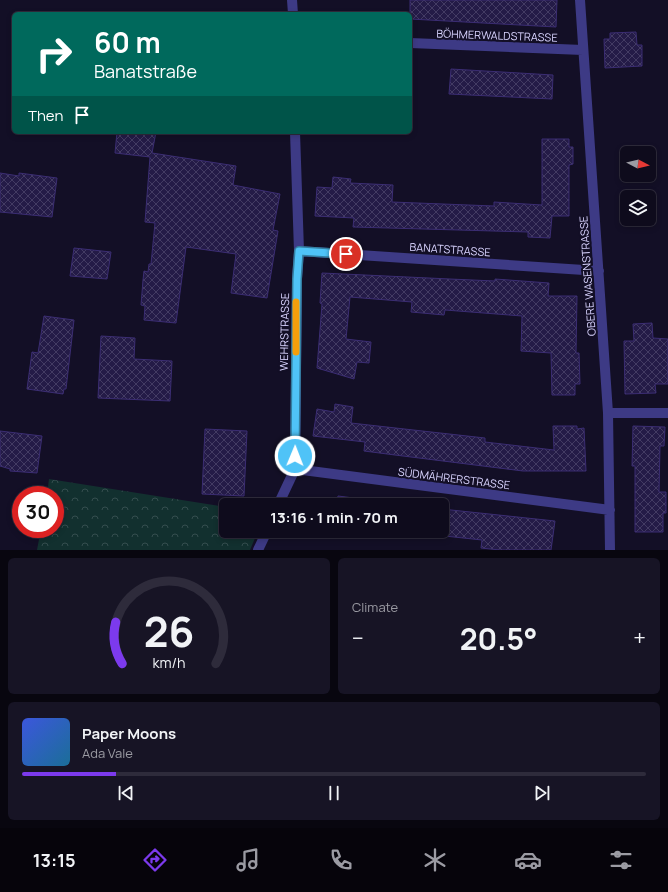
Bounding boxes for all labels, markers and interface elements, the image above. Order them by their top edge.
text: 60 m [94,23,161,61]
street label: BÖHMERWALDSTRASSE [436,25,558,45]
icon: right [28,28,80,80]
text: Banatstraße [94,59,197,83]
icon: arrive [71,104,93,126]
text: Then [28,105,63,126]
north arrow [620,146,656,182]
map controls [620,146,656,226]
button: layers [620,190,656,226]
street label: OBERE WASENSTRASSE [575,215,599,337]
pin [329,237,363,271]
street label: BANATSTRASSE [409,239,491,259]
icon: arrive [335,243,357,265]
street label: WEHRSTRASSE [276,293,292,371]
position arrow [274,435,316,477]
street label: SÜDMÄHRERSTRASSE [397,464,511,492]
speed limit sign: 30 [12,486,64,538]
text: 13:16 · 1 min · 70 m [270,507,398,528]
text: Climate [352,598,398,616]
text: 26 [144,603,194,659]
text: 20.5° [460,618,538,659]
text: − [352,623,364,653]
text: + [633,623,646,653]
text: km/h [152,653,186,672]
text: Paper Moons [82,723,176,744]
text: Ada Vale [82,744,133,762]
icon: previous [115,782,137,804]
icon: pause [323,782,345,804]
icon: next [531,782,553,804]
icon: directions [141,846,169,874]
icon: music [234,846,262,874]
icon: phone [327,846,355,874]
icon: climate [421,846,449,874]
icon: car [514,846,542,874]
icon: filters [607,846,635,874]
text: 13:15 [33,848,76,872]

